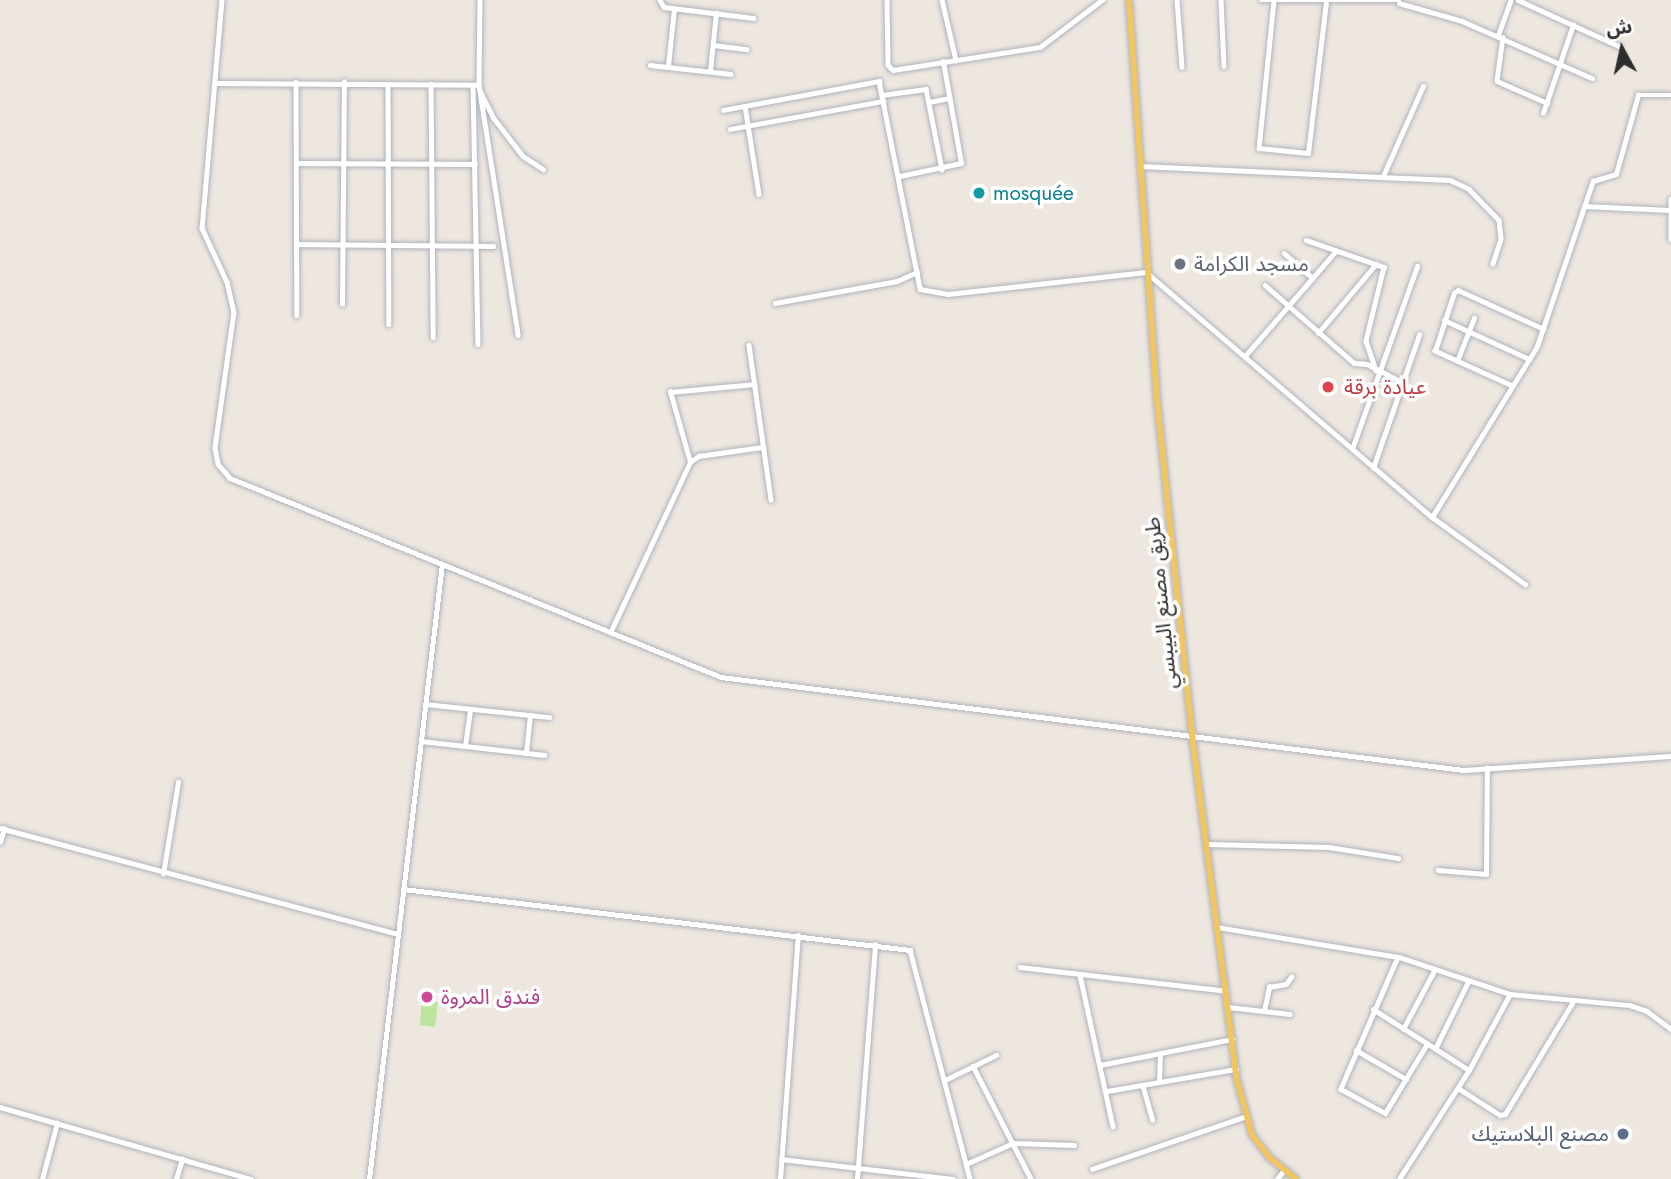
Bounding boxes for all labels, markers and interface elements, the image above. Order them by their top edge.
text: ش [1604,13,1634,43]
north arrow [1587,14,1657,84]
place label: mosquée [993,180,1074,206]
marker: mosquée [971,185,987,201]
place label: مسجد الكرامة [1194,251,1309,277]
marker: مسجد الكرامة [1172,256,1188,272]
place label: عيادة برقة [1344,374,1426,400]
marker: عيادة برقة [1318,377,1338,397]
street label: طريق مصنع البيبسي [1139,516,1183,690]
place label: فندق المروة [441,984,540,1010]
marker: فندق المروة [419,989,435,1005]
place label: مصنع البلاستيك [1472,1121,1609,1147]
marker: مصنع البلاستيك [1615,1126,1631,1142]

